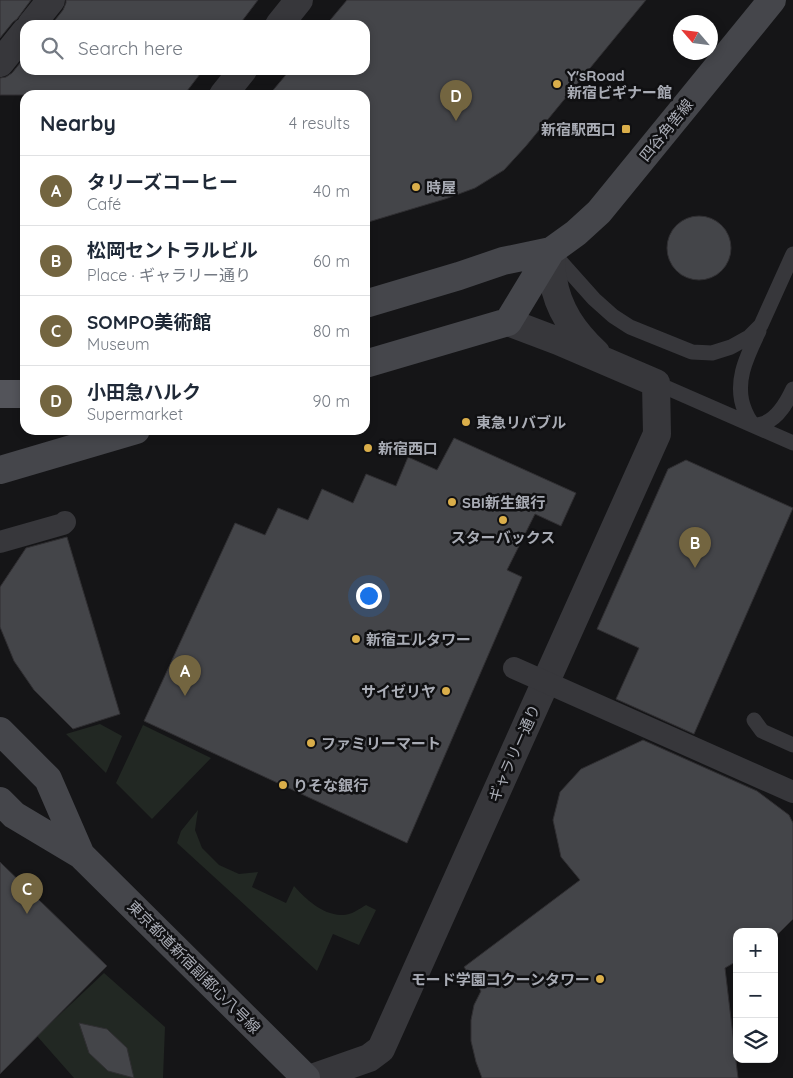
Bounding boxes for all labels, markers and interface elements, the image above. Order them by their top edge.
north arrow [673,15,718,60]
search box [20,20,370,75]
icon: search [38,34,66,62]
text: Search here [78,36,183,60]
place label: Y'sRoad 新宿ビギナー館 [567,66,672,102]
marker: Y'sRoad 新宿ビギナー館 [551,78,563,90]
pin: D [440,80,472,121]
street label: 四谷角筈線 [635,95,697,165]
text: Nearby [40,110,116,136]
text: 4 results [289,113,350,133]
place label: 新宿駅西口 [541,120,616,139]
marker: 新宿駅西口 [620,123,632,135]
text: タリーズコーヒー [87,170,238,194]
place label: 時屋 [426,178,456,197]
text: A [51,181,61,201]
text: 40 m [313,181,350,201]
marker: 時屋 [410,181,422,193]
text: Café [87,194,121,214]
text: 松岡セントラルビル [87,238,258,262]
text: B [51,251,61,271]
text: 60 m [313,251,350,271]
text: Place · ギャラリー通り [87,265,251,285]
text: SOMPO美術館 [87,310,211,334]
text: C [51,321,61,341]
text: 80 m [313,321,350,341]
text: Museum [87,334,150,354]
text: 小田急ハルク [87,380,201,404]
text: D [50,391,62,411]
text: 90 m [313,391,350,411]
text: Supermarket [87,404,183,424]
place label: 東急リバブル [476,413,566,432]
marker: 東急リバブル [460,416,472,428]
place label: 新宿西口 [378,439,438,458]
marker: 新宿西口 [362,442,374,454]
place label: SBI新生銀行 [462,493,545,512]
marker: SBI新生銀行 [446,496,458,508]
marker: スターバックス [497,514,509,526]
pin: B [679,527,711,568]
place label: スターバックス [451,528,555,547]
your location [356,583,382,609]
place label: 新宿エルタワー [366,630,471,649]
marker: 新宿エルタワー [350,633,362,645]
pin: A [169,655,201,696]
place label: サイゼリヤ [361,682,436,701]
marker: サイゼリヤ [440,685,452,697]
street label: ギャラリー通り [484,701,544,805]
place label: ファミリーマート [321,734,441,753]
marker: ファミリーマート [305,737,317,749]
place label: りそな銀行 [293,776,368,795]
marker: りそな銀行 [277,779,289,791]
pin: C [11,873,43,914]
street label: 東京都道新宿副都心八号線 [124,897,264,1037]
map controls [733,928,778,1063]
button: + [733,928,778,973]
place label: モード学園コクーンタワー [411,970,590,989]
marker: モード学園コクーンタワー [594,973,606,985]
button: − [733,973,778,1018]
button: layers [733,1018,778,1063]

